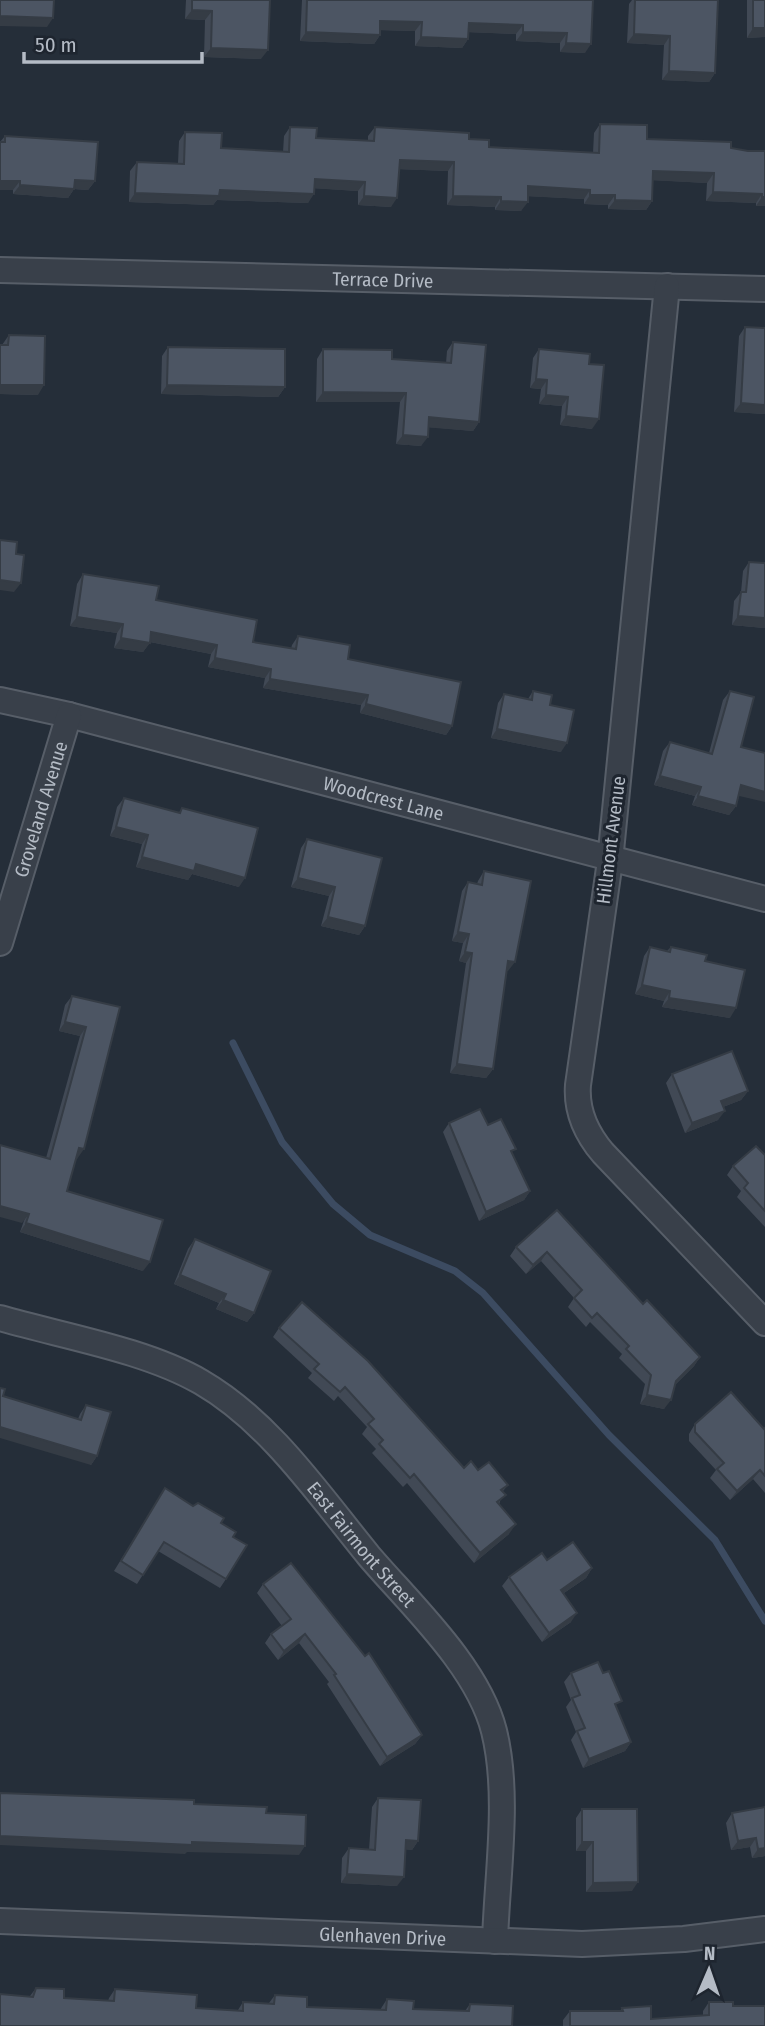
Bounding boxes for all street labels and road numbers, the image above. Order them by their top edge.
street label: Terrace Drive [332,267,434,292]
street label: Groveland Avenue [9,738,72,880]
street label: Woodcrest Lane [321,771,446,825]
street label: Hillmont Avenue [592,775,630,905]
street label: East Fairmont Street [303,1477,421,1612]
street label: Glenhaven Drive [319,1922,447,1950]

